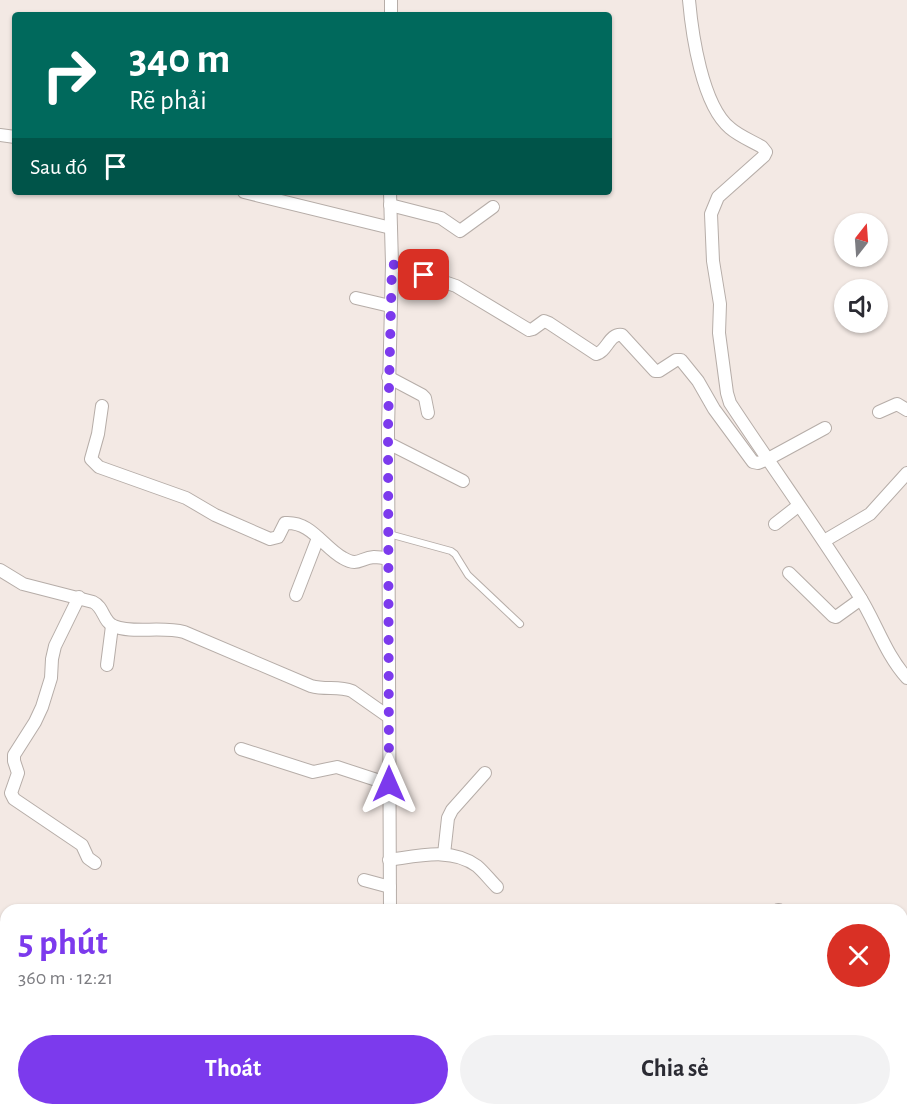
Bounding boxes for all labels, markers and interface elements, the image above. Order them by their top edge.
icon: right [30,36,108,114]
text: 340 m [129,38,230,80]
text: Rẽ phải [129,87,207,114]
icon: arrive [99,150,132,183]
text: Sau đó [30,156,87,178]
north arrow [834,213,888,267]
map controls [834,213,888,333]
pin [398,249,449,300]
icon: arrive [407,258,440,291]
button: sound [834,279,888,333]
position arrow [357,752,421,816]
button: close [827,924,890,987]
text: 5 phút [18,925,108,961]
text: 360 m · 12:21 [18,968,113,988]
button: Thoát [18,1035,448,1104]
button: Chia sẻ [460,1035,890,1104]

